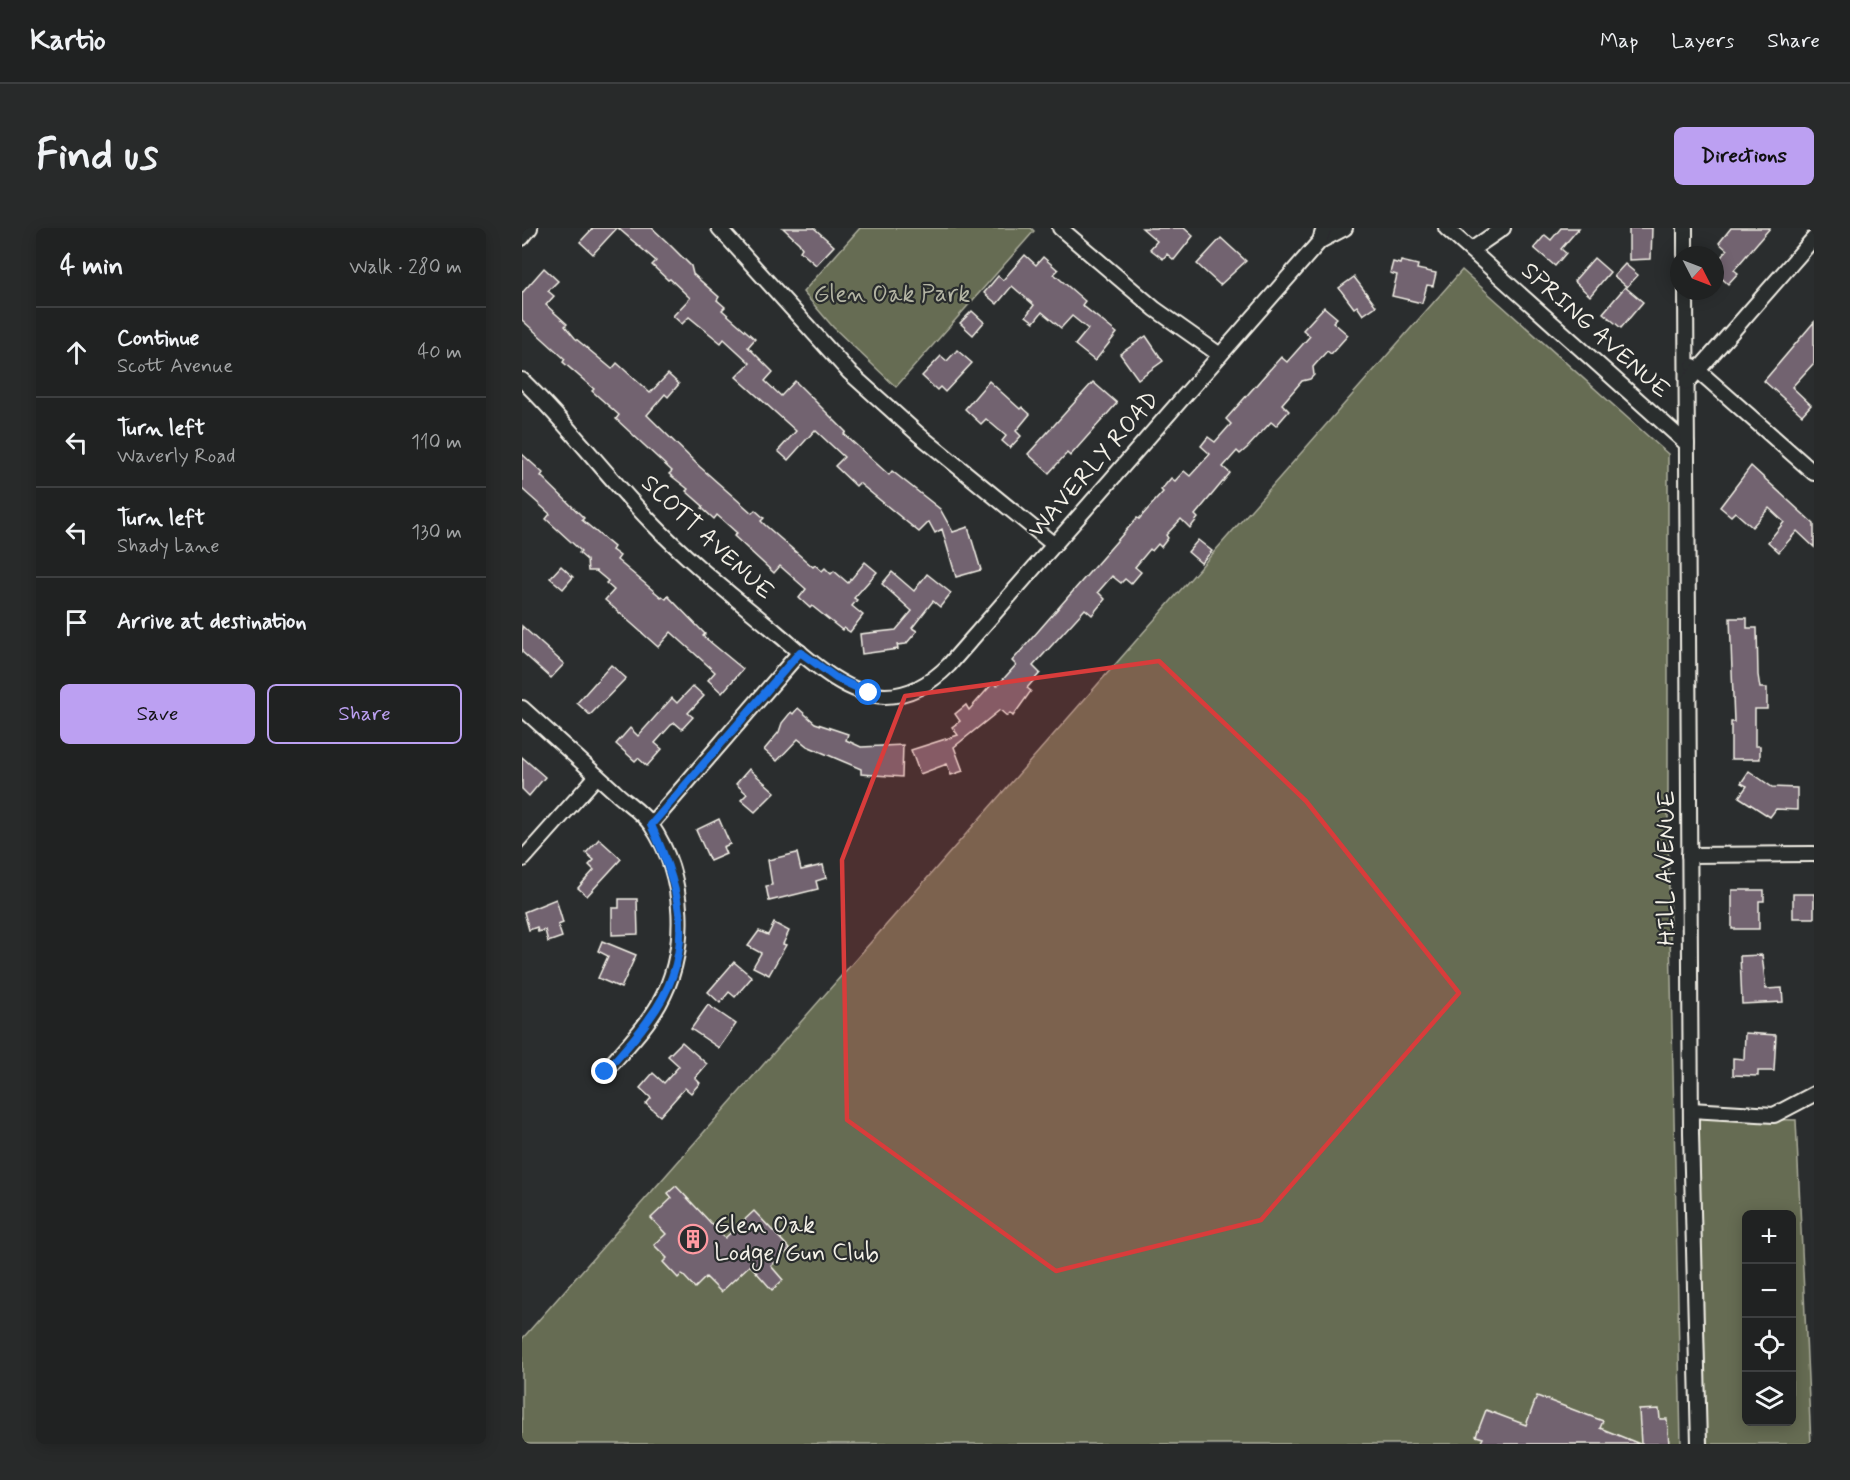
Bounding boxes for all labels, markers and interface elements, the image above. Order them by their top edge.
text: Kartio [30,23,106,60]
text: Map [1600,27,1638,55]
text: Layers [1671,27,1734,55]
text: Share [1767,27,1820,55]
button: Directions [1674,127,1814,185]
text: Find us [36,129,158,184]
north arrow [1670,246,1724,300]
text: 4 min [60,250,123,284]
text: Walk · 280 m [349,254,462,281]
street label: SPRING AVENUE [1514,256,1676,406]
park label: Glen Oak Park [814,279,970,310]
text: Continue [117,325,199,353]
icon: ahead [60,336,93,369]
text: 40 m [418,339,462,366]
text: Scott Avenue [117,353,233,380]
street label: WAVERLY ROAD [1022,385,1166,545]
text: Turn left [117,415,205,443]
icon: left [60,426,93,459]
text: 110 m [411,429,462,456]
text: Waverly Road [117,443,235,470]
street label: SCOTT AVENUE [634,469,780,607]
text: Turn left [117,505,205,533]
icon: left [60,516,93,549]
text: 130 m [411,519,462,546]
text: Shady Lane [117,533,219,560]
icon: arrive [60,606,93,639]
text: Arrive at destination [117,608,307,636]
route start [855,679,881,705]
button: Save [60,684,255,744]
button: Share [267,684,462,744]
street label: HILL AVENUE [1652,790,1683,946]
route end [591,1058,617,1084]
place label: Glen Oak Lodge/Gun Club [714,1210,879,1271]
map controls [1742,1210,1796,1426]
button: + [1742,1210,1796,1264]
building icon: Glen Oak Lodge/Gun Club [677,1223,709,1255]
button: − [1742,1264,1796,1318]
button: locate [1742,1318,1796,1372]
button: layers [1742,1372,1796,1426]

